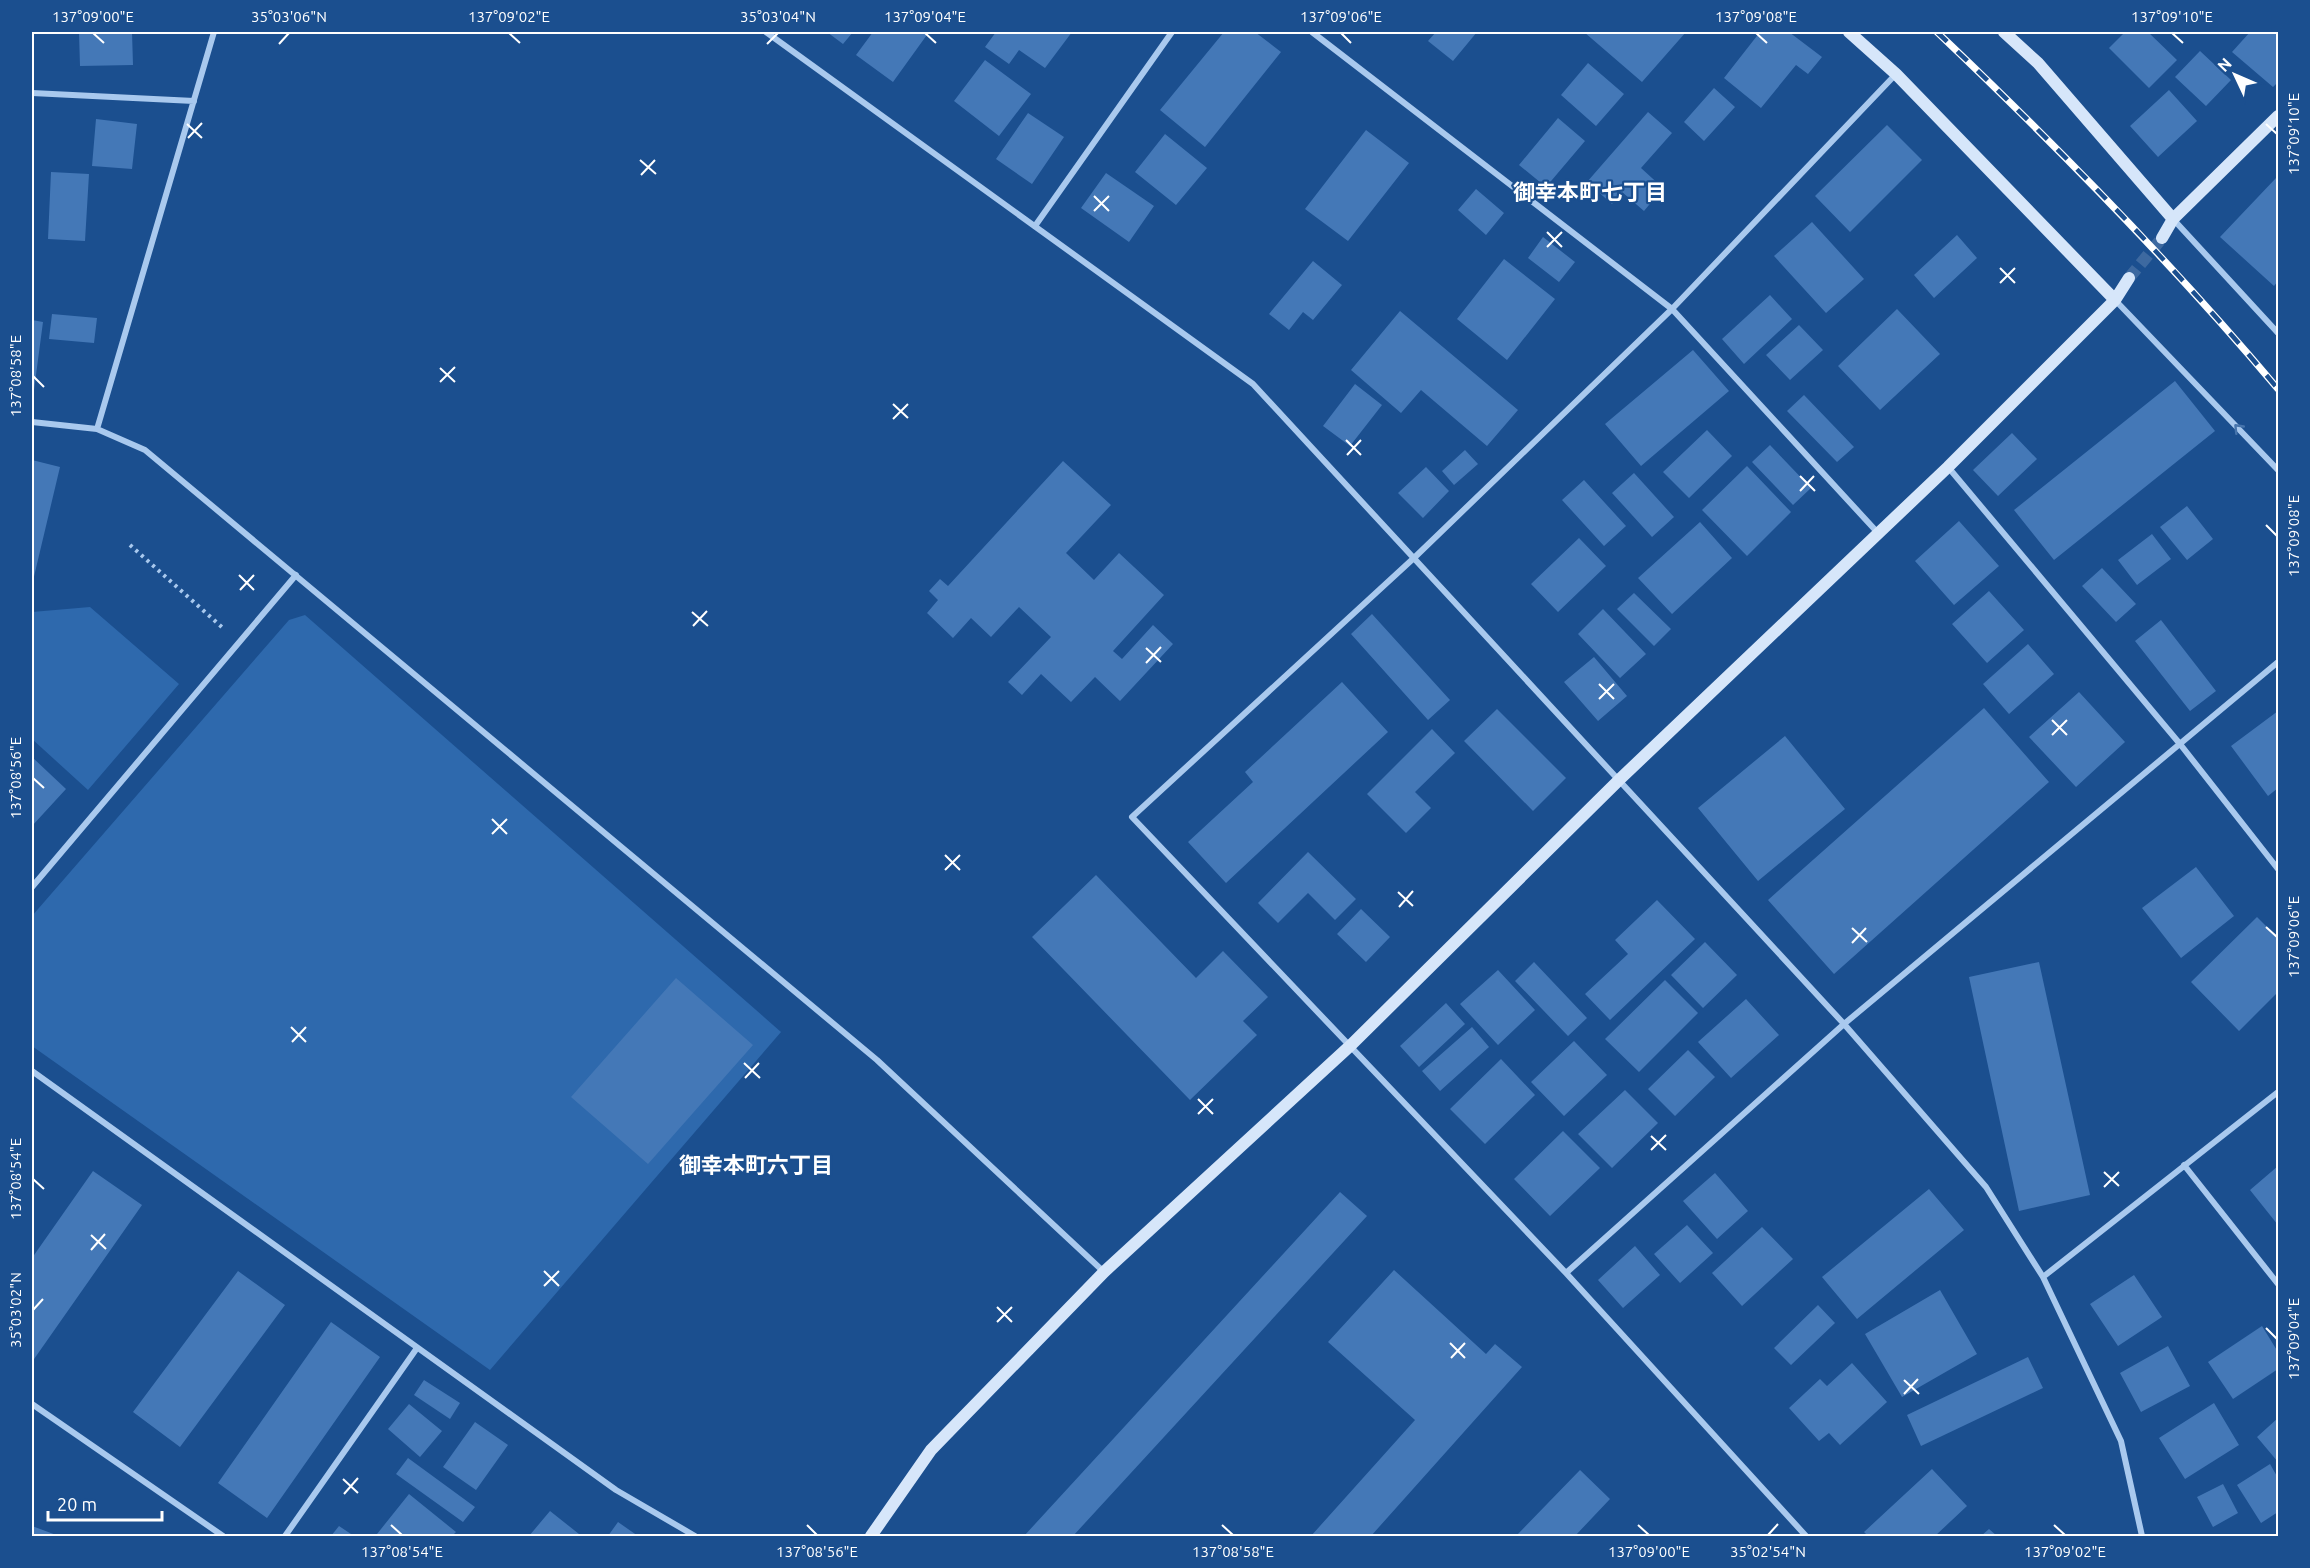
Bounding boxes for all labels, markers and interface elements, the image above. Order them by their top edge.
text: 137°09'00"E [52,8,134,25]
text: 35°03'06"N [251,8,327,25]
text: 137°09'02"E [468,8,550,25]
text: 35°03'04"N [740,8,816,25]
text: 137°09'04"E [884,8,966,25]
text: 137°09'06"E [1300,8,1382,25]
text: 137°09'08"E [1715,8,1797,25]
text: 137°09'10"E [2131,8,2213,25]
north arrow [2205,45,2265,105]
text: N [2214,54,2235,75]
text: 137°09'10"E [2285,93,2302,175]
district label: 御幸本町七丁目 [1513,179,1667,204]
text: 137°08'58"E [7,335,24,417]
one-way arrow [2234,425,2245,435]
text: 137°09'08"E [2285,495,2302,577]
text: 137°08'56"E [7,737,24,819]
text: 137°09'06"E [2285,896,2302,978]
text: 137°08'54"E [7,1138,24,1220]
district label: 御幸本町六丁目 [679,1152,833,1177]
text: 35°03'02"N [7,1272,24,1348]
text: 137°09'04"E [2285,1298,2302,1380]
scale bar [48,1484,162,1522]
text: 20 m [57,1494,97,1514]
text: 137°08'54"E [361,1543,443,1560]
text: 137°08'56"E [776,1543,858,1560]
text: 137°08'58"E [1192,1543,1274,1560]
text: 137°09'00"E [1608,1543,1690,1560]
text: 35°02'54"N [1730,1543,1806,1560]
text: 137°09'02"E [2024,1543,2106,1560]

